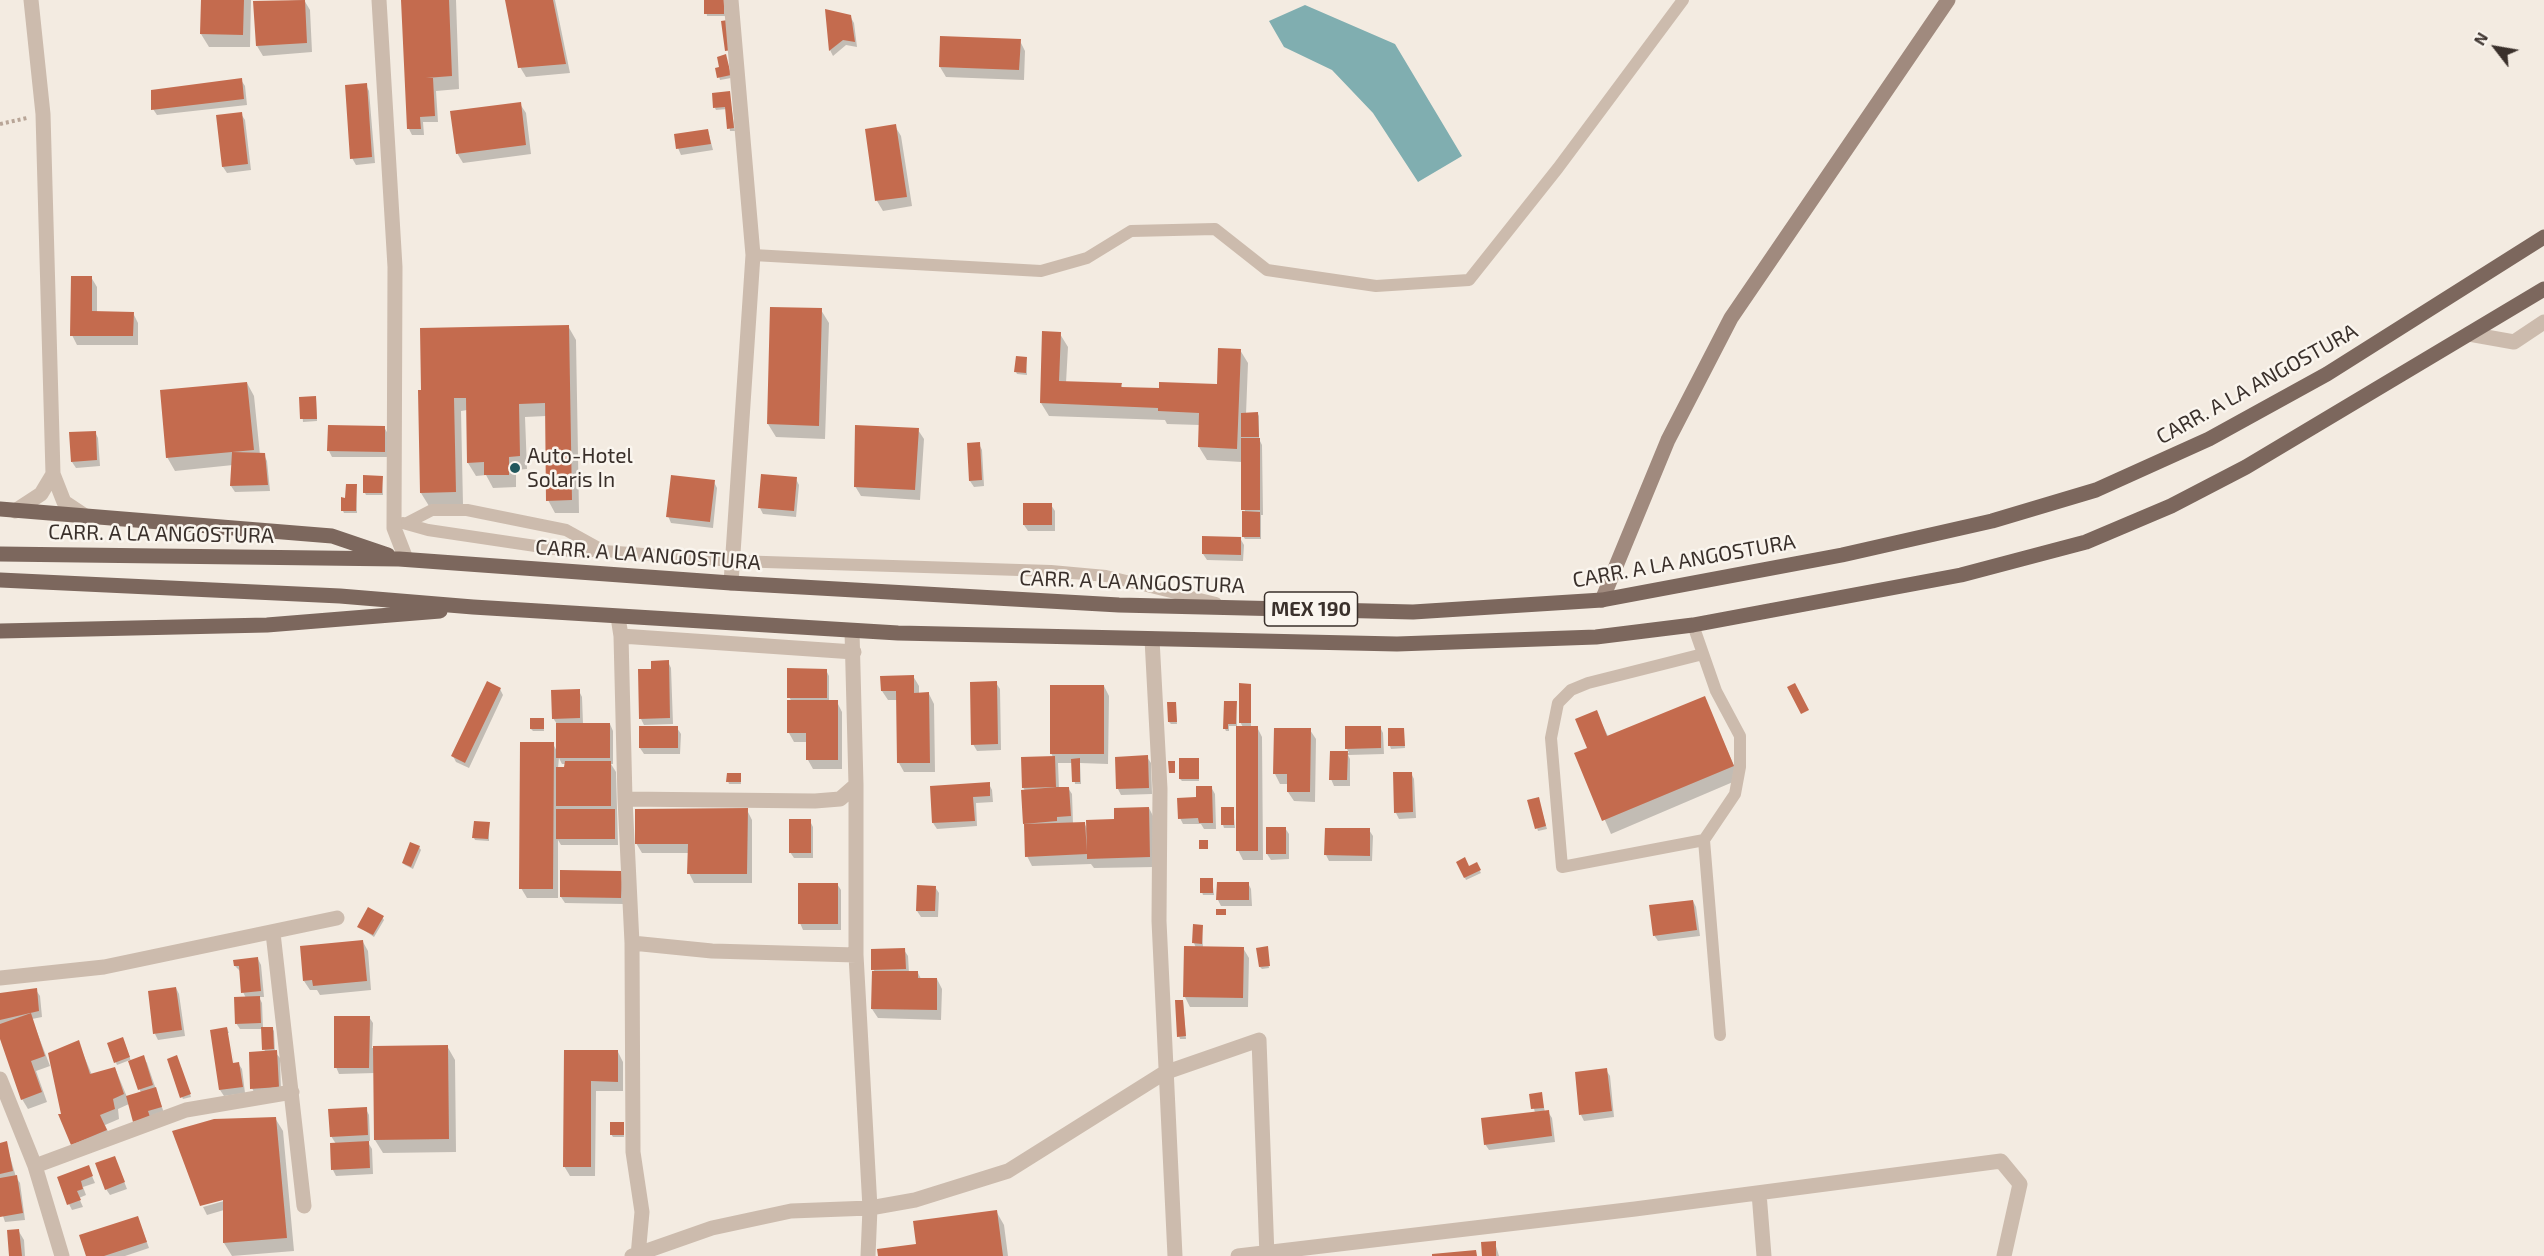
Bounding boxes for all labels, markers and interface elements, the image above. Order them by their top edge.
north arrow [2466,18,2526,78]
text: N [2469,29,2491,48]
street label: CARR. A LA ANGOSTURA [2152,318,2362,450]
place label: Auto-Hotel Solaris In [527,443,633,493]
marker: Auto-Hotel Solaris In [508,461,522,475]
street label: CARR. A LA ANGOSTURA [48,519,274,549]
street label: CARR. A LA ANGOSTURA [1571,529,1797,593]
street label: CARR. A LA ANGOSTURA [534,535,762,575]
street label: CARR. A LA ANGOSTURA [1019,565,1245,599]
road number: MEX 190 [1264,592,1358,626]

